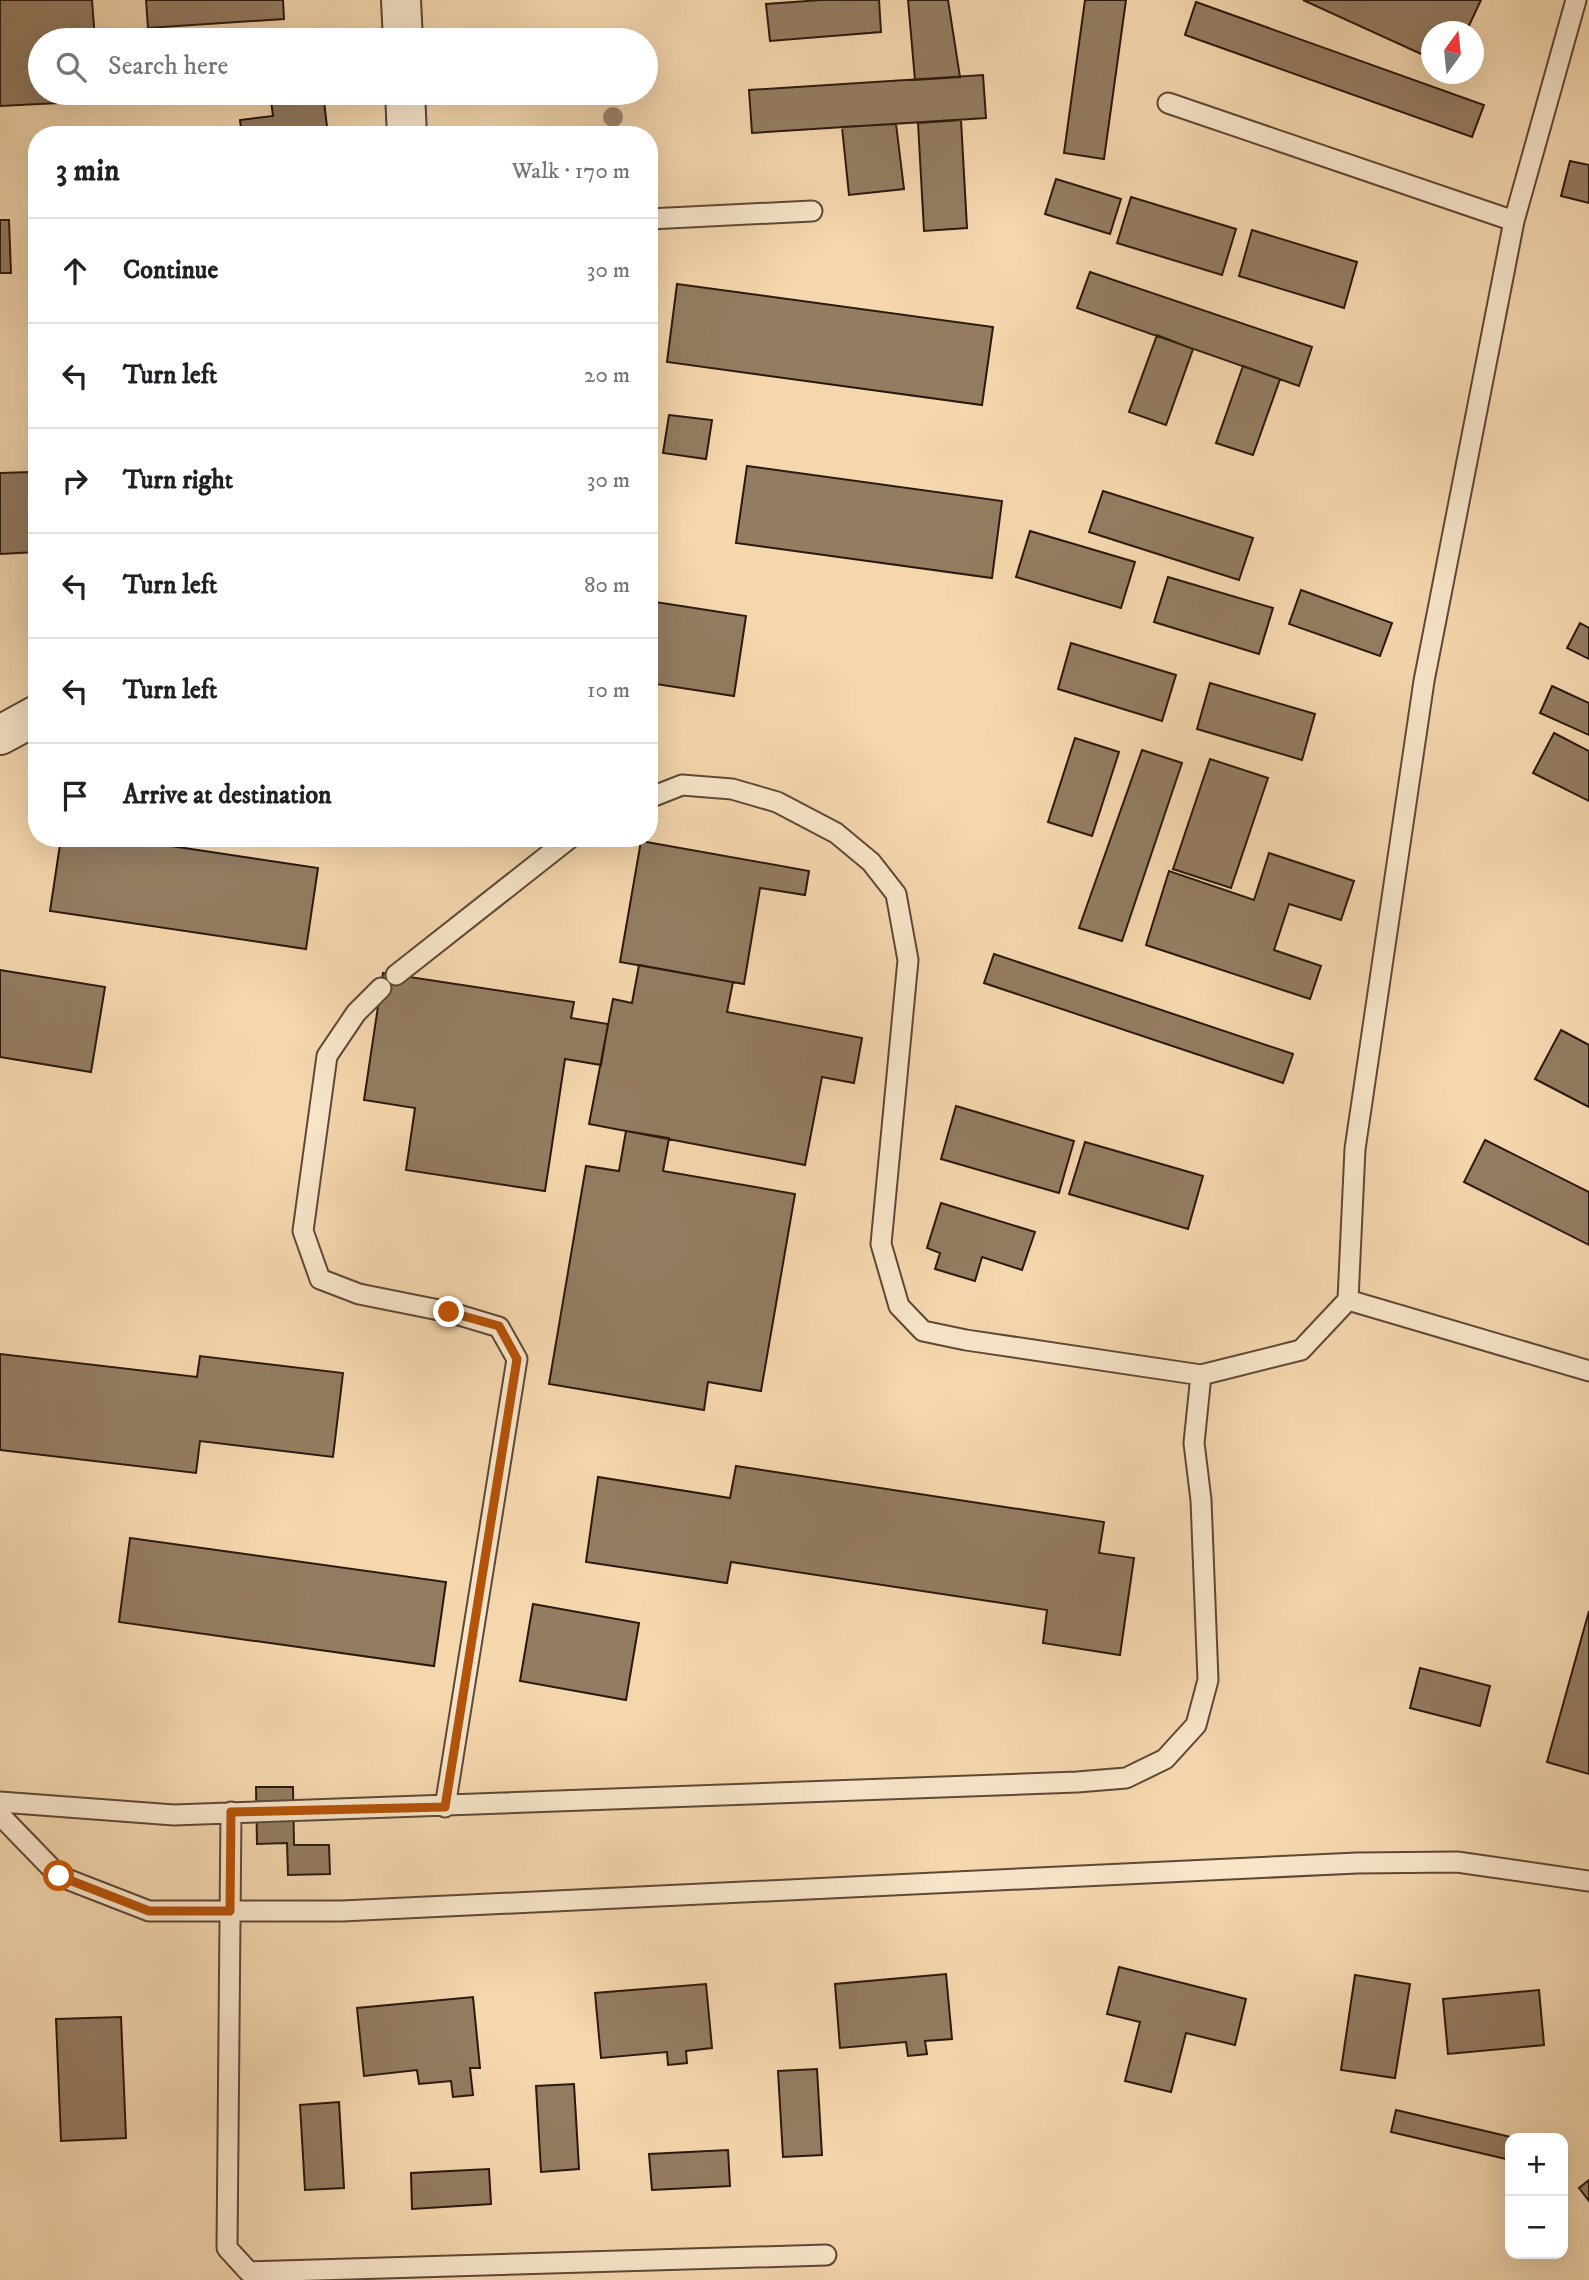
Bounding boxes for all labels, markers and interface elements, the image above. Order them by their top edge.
north arrow [1421,21,1484,84]
search box [28,28,658,105]
icon: search [52,48,90,86]
text: Search here [108,50,228,83]
text: 3 min [56,153,120,190]
text: Walk · 170 m [512,157,630,186]
icon: ahead [56,252,94,290]
text: Continue [123,254,218,287]
text: 30 m [587,256,630,285]
icon: left [56,357,94,395]
text: Turn left [123,359,217,392]
text: 20 m [584,361,630,390]
icon: right [56,462,94,500]
text: Turn right [123,464,233,497]
text: 30 m [587,466,630,495]
icon: left [56,567,94,605]
text: Turn left [123,569,217,602]
text: 80 m [584,571,630,600]
icon: left [56,672,94,710]
text: Turn left [123,674,217,707]
text: 10 m [587,676,630,705]
icon: arrive [56,777,94,815]
text: Arrive at destination [123,779,332,812]
route end [433,1296,464,1327]
route start [43,1860,74,1891]
map controls [1505,2133,1568,2259]
button: + [1505,2133,1568,2196]
button: − [1505,2196,1568,2259]

